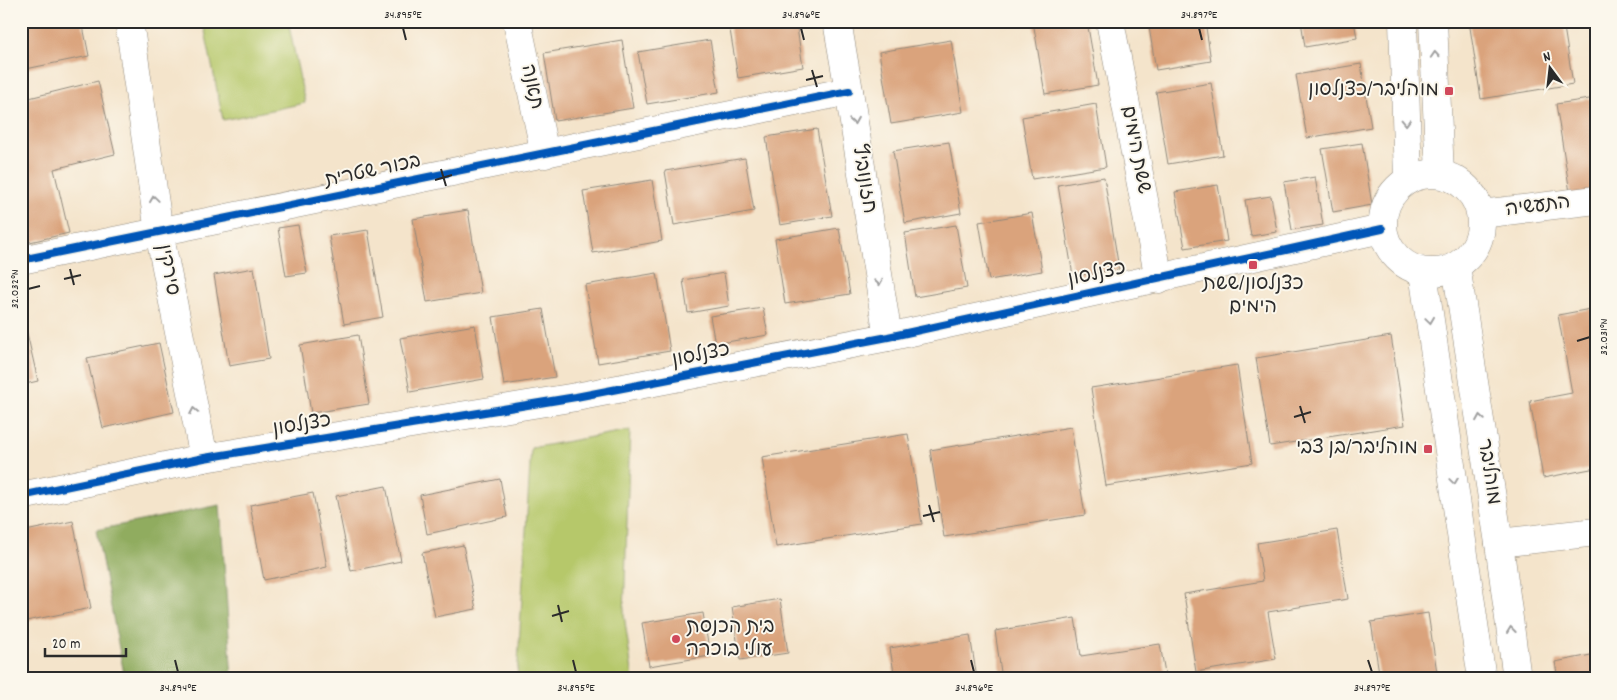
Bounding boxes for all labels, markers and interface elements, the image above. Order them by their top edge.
text: 34.895°E [384,7,422,24]
text: 34.896°E [782,7,820,24]
text: 34.897°E [1181,7,1218,24]
north arrow [1524,42,1574,92]
text: N [1541,47,1553,68]
one-way arrow [1429,51,1440,59]
street label: תאנה [513,62,549,112]
place label: מוהליבר/כצנלסון [1308,77,1439,105]
marker: מוהליבר/כצנלסון [1443,85,1455,97]
street label: ששת הימים [1113,104,1157,196]
one-way arrow [849,117,859,125]
one-way arrow [1401,119,1412,127]
street label: חזונוביץ [844,142,882,216]
street label: בכור שטרית [321,148,424,196]
street label: התעשיה [1504,189,1572,225]
one-way arrow [150,195,160,204]
street label: סירקין [148,242,186,298]
street label: כצנלסון [1065,255,1129,295]
marker: כצנלסון/ששת הימים [1247,259,1259,271]
text: 32.032°N [7,269,24,309]
place label: כצנלסון/ששת הימים [1202,271,1303,322]
one-way arrow [874,277,884,286]
one-way arrow [1424,316,1435,324]
text: 32.031°N [1596,319,1613,355]
street label: כצנלסון [669,337,733,375]
one-way arrow [190,406,200,415]
street label: כצנלסון [271,408,333,444]
one-way arrow [1475,413,1485,422]
place label: מוהליבר/בן צבי [1296,435,1418,463]
street label: מוהליבר [1469,437,1507,507]
marker: מוהליבר/בן צבי [1422,443,1434,455]
one-way arrow [1448,477,1458,485]
place label: בית הכנסת עולי בוכרה [686,614,774,665]
scale bar [45,625,126,657]
one-way arrow [1506,626,1516,635]
marker: בית הכנסת עולי בוכרה [670,633,682,645]
text: 20 m [52,634,80,656]
text: 34.894°E [160,680,197,697]
text: 34.895°E [557,680,595,697]
text: 34.896°E [955,680,993,697]
text: 34.897°E [1354,680,1391,697]

